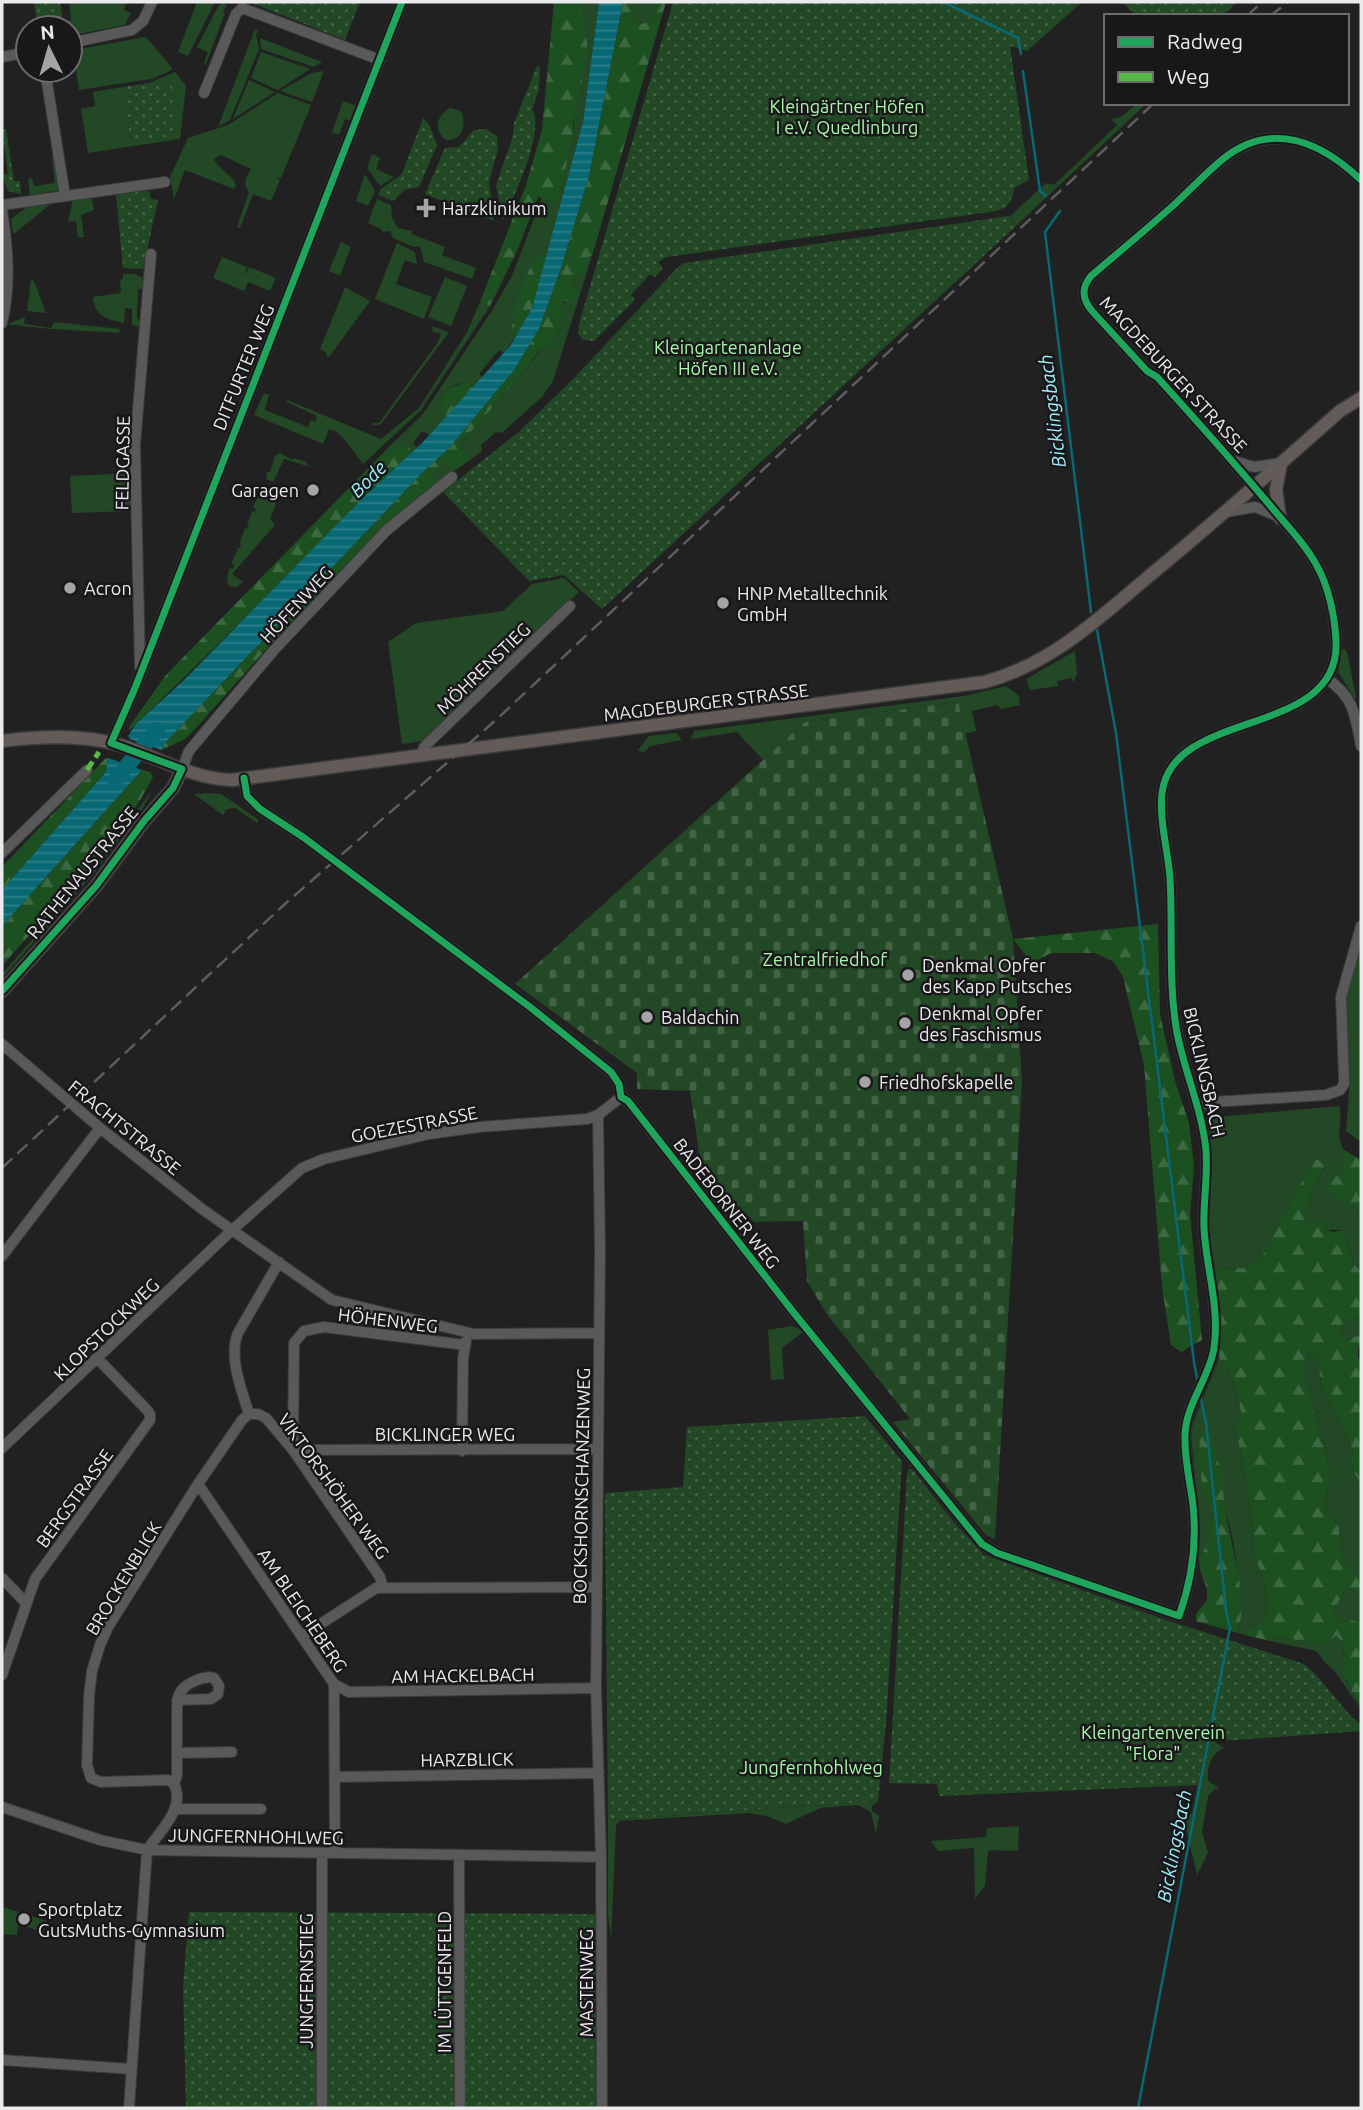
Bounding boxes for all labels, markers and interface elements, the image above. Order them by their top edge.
north arrow [14,14,84,84]
legend [1104,14,1349,105]
text: N [39,20,56,44]
text: Radweg [1167,29,1243,53]
text: Weg [1167,64,1210,88]
park label: Kleingärtner Höfen I e.V. Quedlinburg [769,96,925,138]
marker: Harzklinikum [416,198,436,218]
place label: Harzklinikum [442,198,547,218]
street label: MAGDEBURGER STRASSE [1096,292,1252,456]
street label: DITFURTER WEG [209,301,277,433]
park label: Kleingartenanlage Höfen III e.V. [654,337,802,378]
water label: Bicklingsbach [1034,353,1070,469]
street label: FELDGASSE [111,416,133,510]
water label: Bode [345,456,391,502]
place label: Garagen [231,480,299,500]
marker: Garagen [305,482,321,498]
street label: HÖFENWEG [255,562,337,646]
place label: Acron [84,578,132,598]
marker: Acron [62,580,78,596]
place label: HNP Metalltechnik GmbH [737,583,888,624]
marker: HNP Metalltechnik GmbH [715,595,731,611]
street label: MÖHRENSTIEG [432,618,534,718]
street label: MAGDEBURGER STRASSE [602,680,810,724]
street label: RATHENAUSTRASSE [23,802,141,942]
park label: Zentralfriedhof [763,949,887,969]
place label: Denkmal Opfer des Kapp Putsches [922,955,1072,996]
marker: Denkmal Opfer des Kapp Putsches [900,967,916,983]
place label: Denkmal Opfer des Faschismus [919,1003,1043,1044]
street label: BICKLINGSBACH [1180,1005,1230,1139]
place label: Baldachin [661,1007,739,1027]
marker: Baldachin [639,1009,655,1025]
marker: Denkmal Opfer des Faschismus [897,1015,913,1031]
place label: Friedhofskapelle [879,1072,1013,1092]
marker: Friedhofskapelle [857,1074,873,1090]
street label: FRACHTSTRASSE [65,1076,185,1178]
street label: GOEZESTRASSE [349,1102,479,1146]
street label: BADEBORNER WEG [670,1134,784,1272]
street label: KLOPSTOCKWEG [49,1274,163,1384]
street label: HÖHENWEG [337,1304,439,1336]
street label: BOCKSHORNSCHANZENWEG [569,1368,593,1604]
street label: VIKTORSHÖHER WEG [275,1410,393,1562]
street label: BICKLINGER WEG [375,1424,515,1444]
street label: BERGSTRASSE [32,1445,116,1551]
street label: BROCKENBLICK [81,1518,165,1638]
street label: AM BLEICHEBERG [254,1544,352,1676]
street label: AM HACKELBACH [391,1664,535,1686]
park label: Kleingartenverein "Flora" [1081,1722,1225,1763]
street label: HARZBLICK [420,1748,514,1770]
park label: Jungfernhohlweg [739,1757,883,1777]
water label: Bicklingsbach [1152,1788,1196,1904]
street label: JUNGFERNHOHLWEG [168,1824,344,1848]
place label: Sportplatz GutsMuths-Gymnasium [38,1899,225,1940]
marker: Sportplatz GutsMuths-Gymnasium [16,1911,32,1927]
street label: IM LÜTTGENFELD [434,1911,454,2053]
street label: JUNGFERNSTIEG [296,1913,316,2049]
street label: MASTENWEG [576,1929,596,2037]

